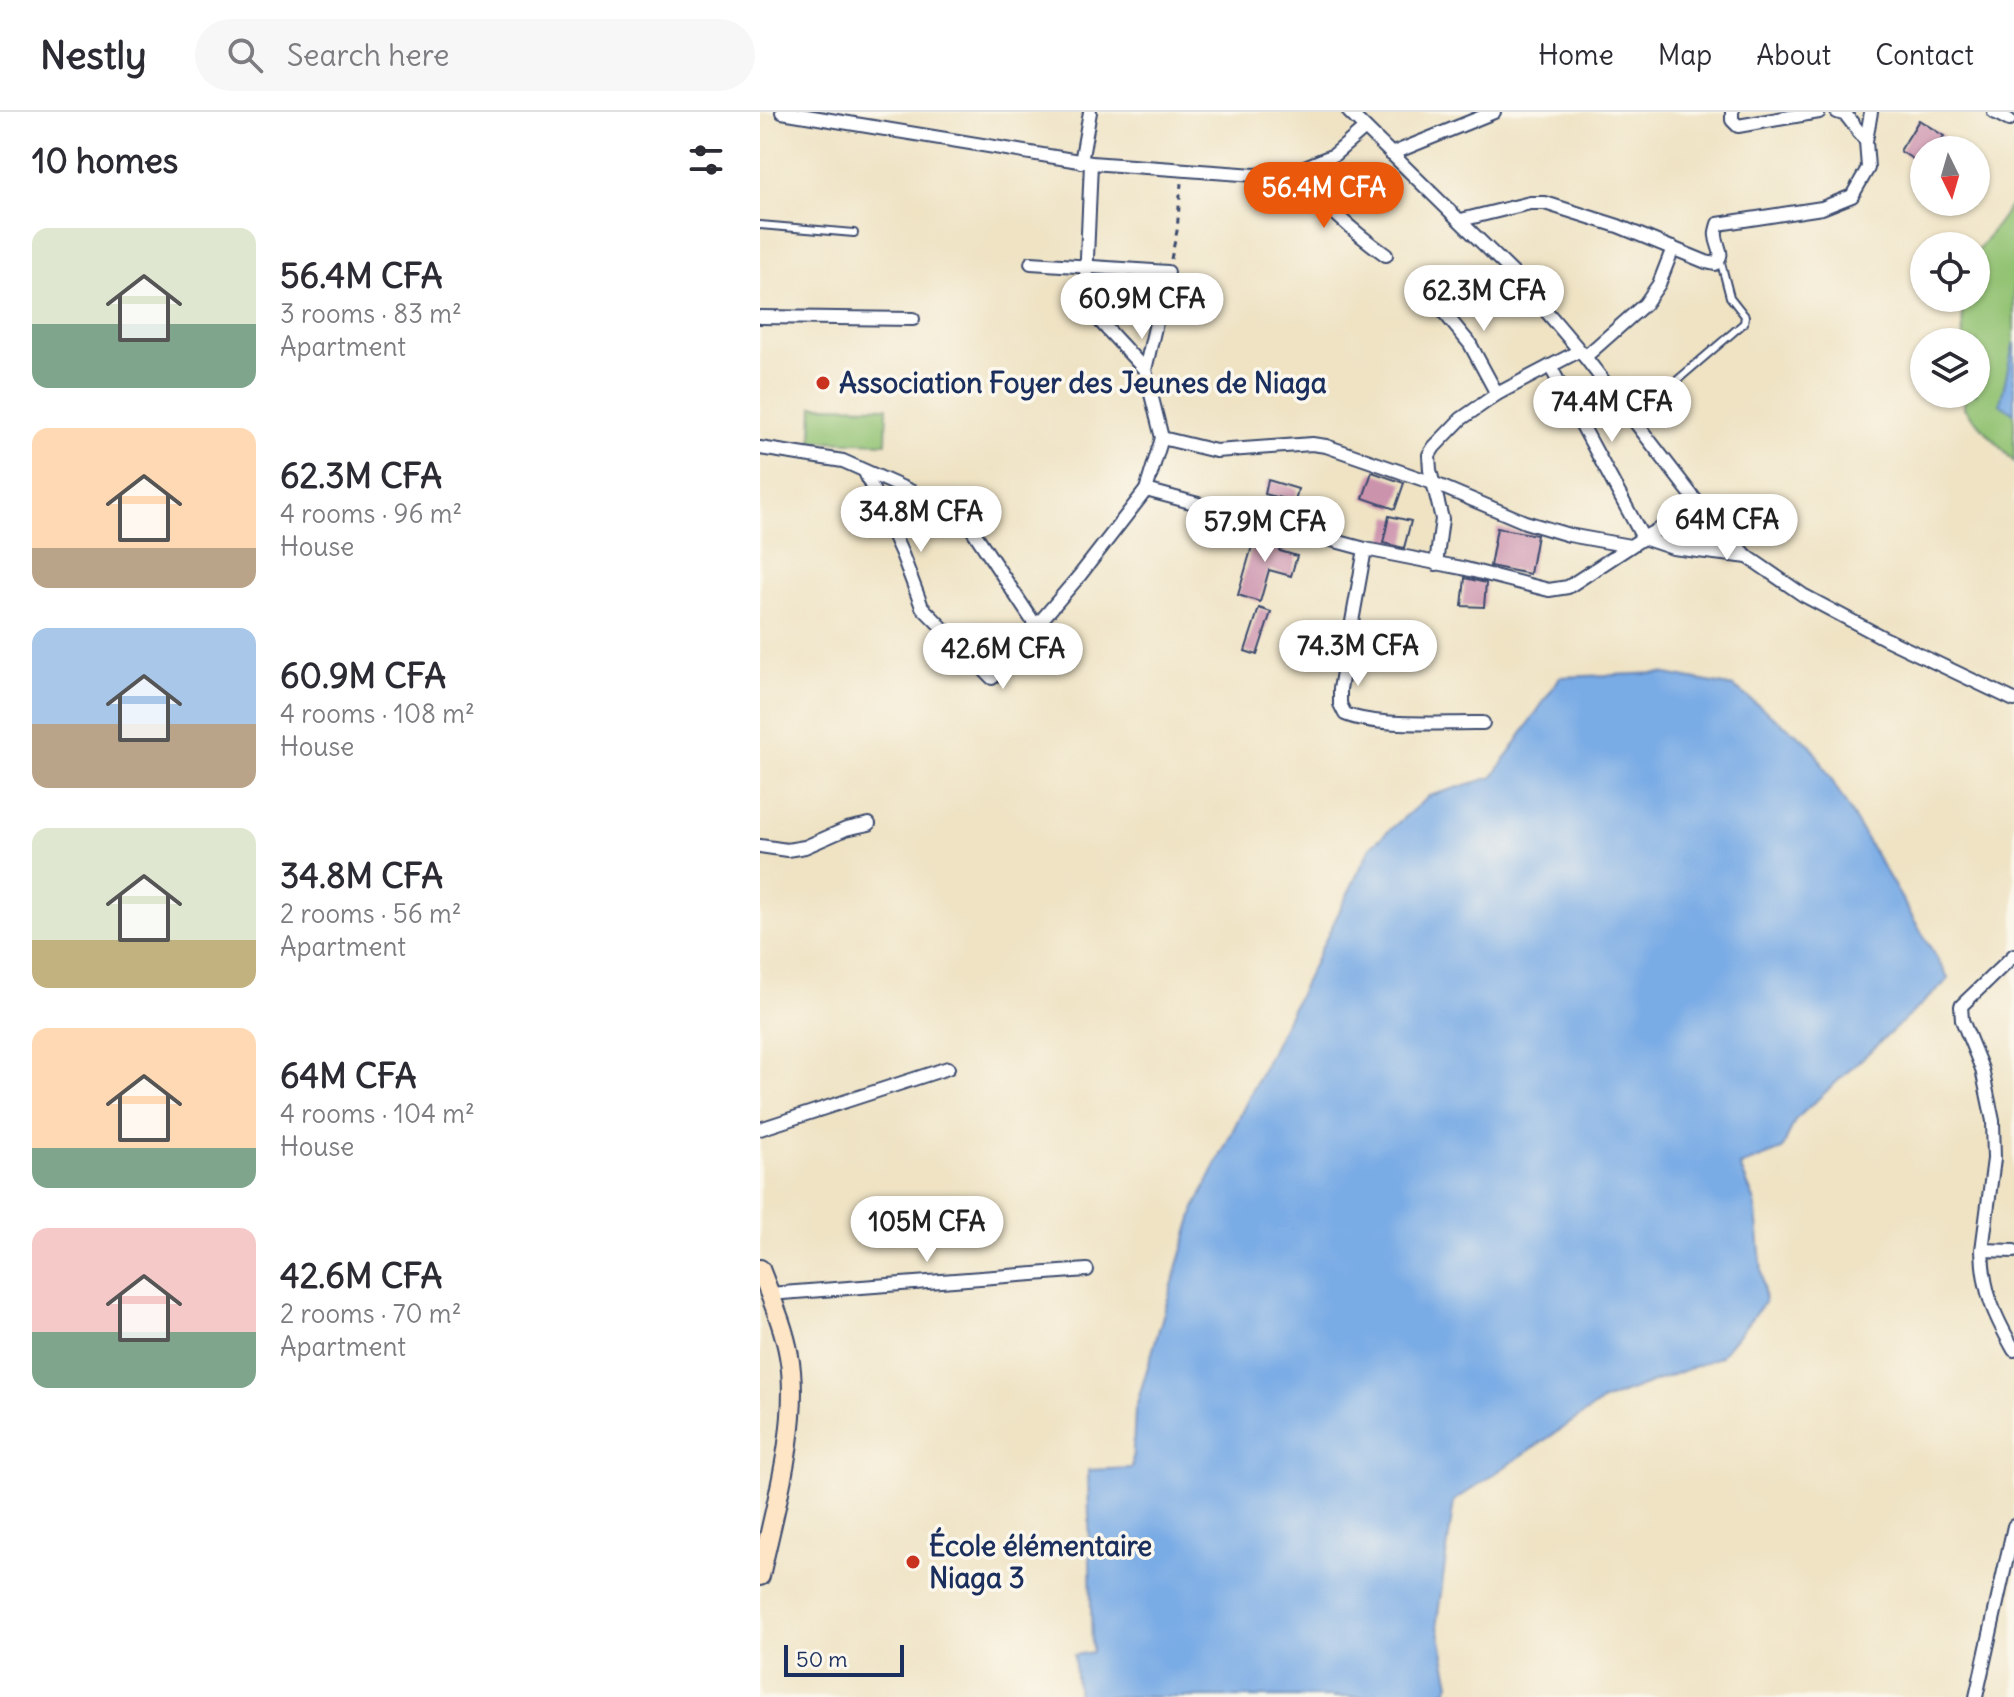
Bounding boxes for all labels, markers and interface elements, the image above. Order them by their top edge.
search box [195,19,755,91]
text: Nestly [40,32,147,79]
icon: search [223,33,267,77]
text: Search here [287,36,449,74]
text: Home [1538,37,1614,73]
text: Map [1658,37,1712,73]
text: About [1756,37,1831,73]
text: Contact [1875,37,1974,73]
north arrow [1910,136,1990,216]
map controls [1910,136,1990,408]
icon: filters [684,138,728,182]
text: 10 homes [32,139,178,182]
pin: 56.4M CFA [1232,162,1416,230]
text: 56.4M CFA [1262,171,1386,204]
button: locate [1910,232,1990,312]
text: 56.4M CFA [280,254,443,297]
icon: home [96,260,192,356]
pin: 62.3M CFA [1392,265,1576,333]
pin: 60.9M CFA [1050,273,1234,341]
text: 62.3M CFA [1422,274,1546,307]
text: 60.9M CFA [1079,282,1205,315]
text: 3 rooms · 83 m² [280,297,462,330]
button: layers [1910,328,1990,408]
text: Apartment [280,330,406,363]
place label: Association Foyer des Jeunes de Niaga [839,365,1327,401]
marker: Association Foyer des Jeunes de Niaga [814,374,832,392]
pin: 74.4M CFA [1520,376,1704,444]
text: 74.4M CFA [1551,385,1673,418]
text: 62.3M CFA [280,454,442,497]
icon: home [96,460,192,556]
pin: 34.8M CFA [829,486,1013,554]
pin: 64M CFA [1653,494,1801,562]
text: 34.8M CFA [859,495,983,528]
pin: 57.9M CFA [1173,496,1357,564]
text: 4 rooms · 96 m² [280,497,462,530]
text: 64M CFA [1675,503,1779,536]
text: 57.9M CFA [1204,505,1326,538]
text: House [280,530,354,563]
pin: 74.3M CFA [1266,620,1450,688]
pin: 42.6M CFA [911,623,1095,691]
text: 74.3M CFA [1297,629,1419,662]
text: 42.6M CFA [941,632,1065,665]
text: 60.9M CFA [280,654,446,697]
icon: home [96,660,192,756]
text: 4 rooms · 108 m² [280,697,475,730]
text: House [280,730,354,763]
text: 34.8M CFA [280,854,443,897]
icon: home [96,860,192,956]
text: 2 rooms · 56 m² [280,897,461,930]
text: Apartment [280,930,406,963]
text: 64M CFA [280,1054,417,1097]
icon: home [96,1060,192,1156]
text: 4 rooms · 104 m² [280,1097,475,1130]
text: House [280,1130,354,1163]
pin: 105M CFA [844,1196,1010,1264]
text: 105M CFA [869,1205,985,1238]
text: 42.6M CFA [280,1254,442,1297]
icon: home [96,1260,192,1356]
text: 2 rooms · 70 m² [280,1297,461,1330]
text: Apartment [280,1330,406,1363]
place label: École élémentaire Niaga 3 [929,1527,1152,1596]
marker: École élémentaire Niaga 3 [904,1553,922,1571]
scale bar [784,1641,904,1677]
text: 50 m [796,1645,848,1673]

